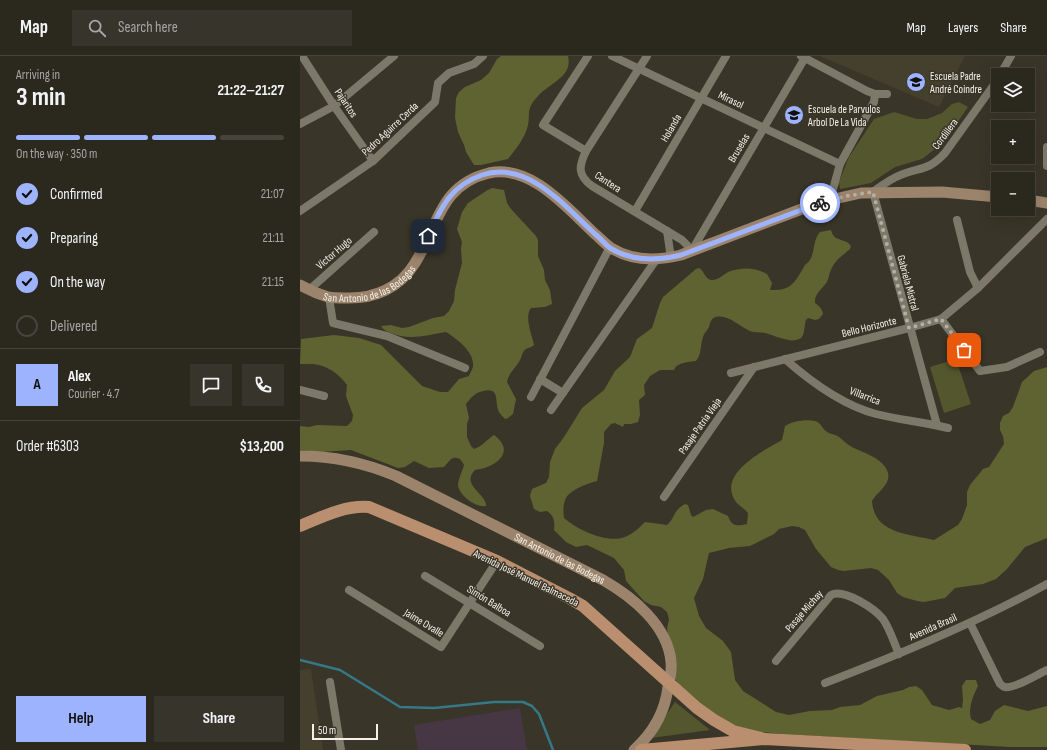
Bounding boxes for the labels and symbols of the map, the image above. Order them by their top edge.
place label: Escuela Padre André Coindre [929,70,982,96]
school or university icon: Escuela Padre André Coindre [905,71,927,93]
street label: Pajaritos [332,86,360,120]
street label: Mirasol [716,89,746,111]
street label: Pedro Aguirre Cerda [359,99,421,159]
place label: Escuela de Parvulos Arbol De La Vida [807,103,880,129]
school or university icon: Escuela de Parvulos Arbol De La Vida [783,104,805,126]
street label: Holanda [658,112,684,144]
street label: Cordillera [929,116,961,152]
street label: Bruselas [725,131,753,165]
street label: Cantera [592,169,624,195]
courier [800,183,840,223]
pin [411,219,445,253]
street label: Víctor Hugo [313,234,355,272]
street label: Gabriela Mistral [894,254,922,312]
street label: San Antonio de las Bodegas [322,263,418,305]
street label: Bello Horizonte [840,314,898,340]
pin [947,333,981,367]
street label: Villarrica [848,384,882,408]
street label: Pasaje Patria Vieja [676,395,724,457]
street label: San Antonio de las Bodegas [512,530,607,587]
street label: Avenida José Manuel Balmaceda [470,546,581,609]
street label: Simón Balboa [465,582,513,620]
street label: Pasaje Michay [782,587,826,635]
street label: Jaime Ovalle [401,606,446,640]
street label: Avenida Brasil [906,611,959,644]
scale bar [312,722,378,741]

